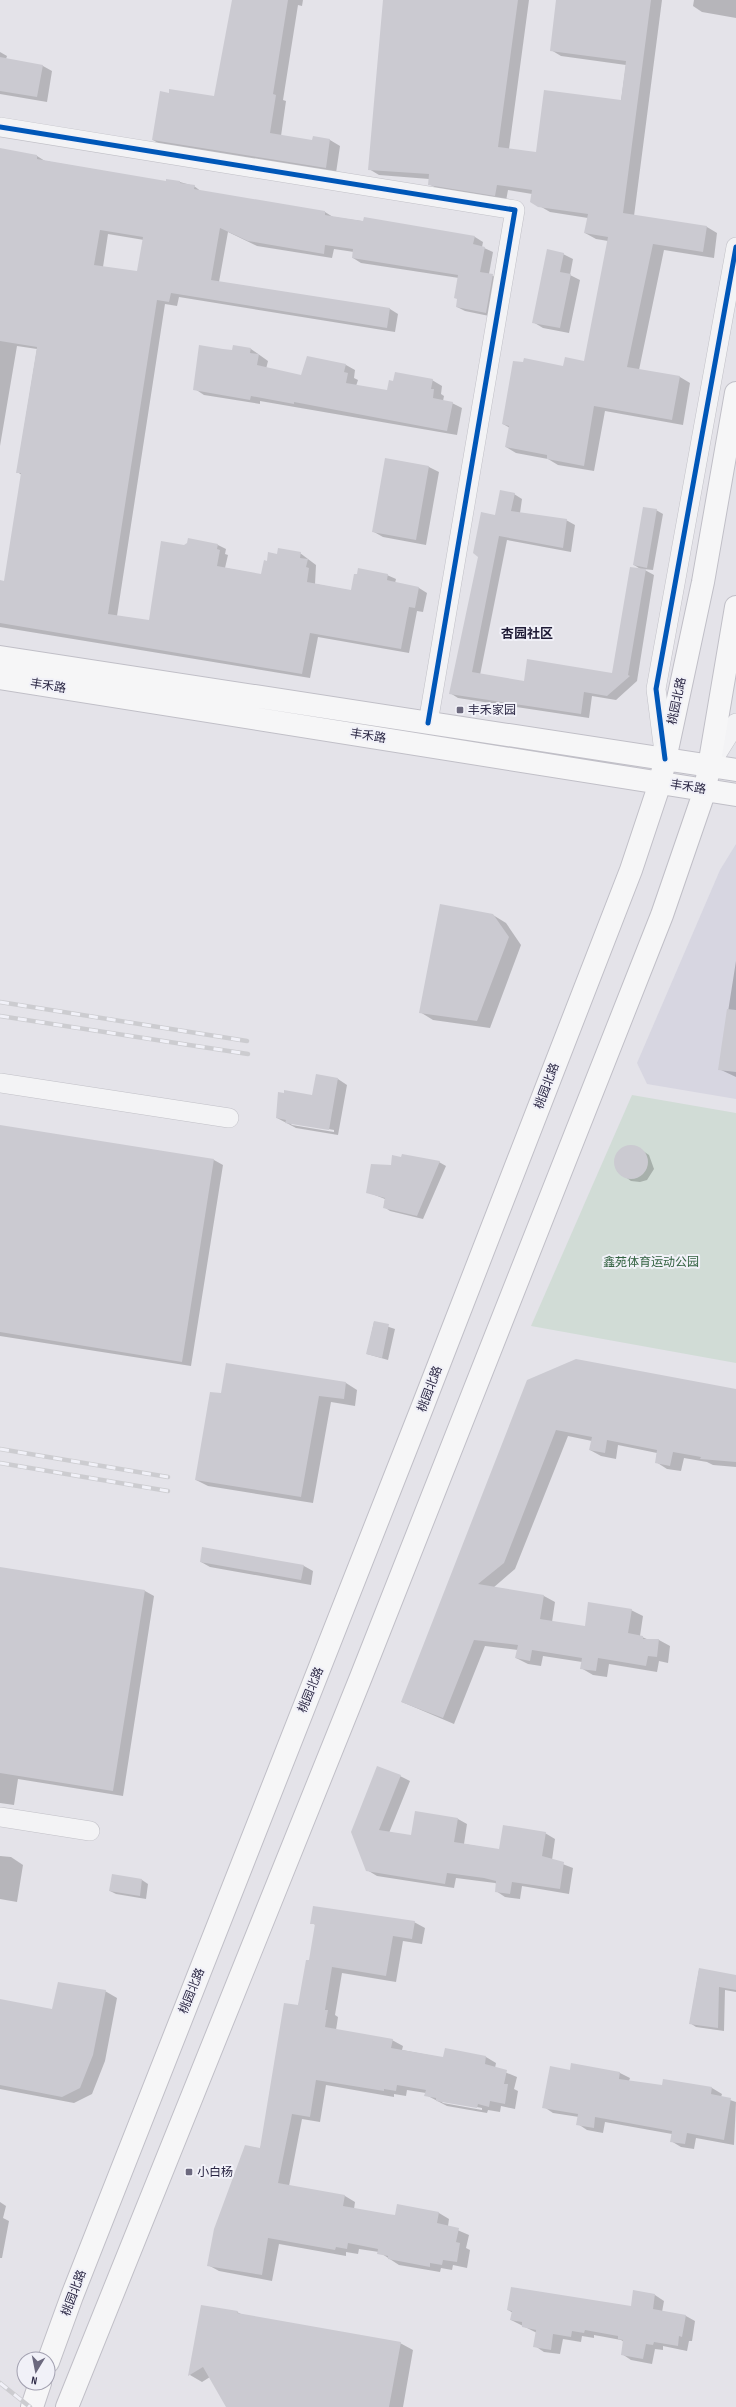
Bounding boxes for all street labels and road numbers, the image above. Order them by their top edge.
street label: 丰禾路 [29,676,67,696]
street label: 桃园北路 [665,676,689,726]
street label: 丰禾路 [349,726,387,746]
street label: 丰禾路 [669,777,707,797]
street label: 桃园北路 [531,1061,563,1111]
street label: 桃园北路 [414,1364,446,1414]
street label: 桃园北路 [295,1665,327,1715]
street label: 桃园北路 [176,1966,208,2016]
street label: 桃园北路 [58,2268,90,2318]

